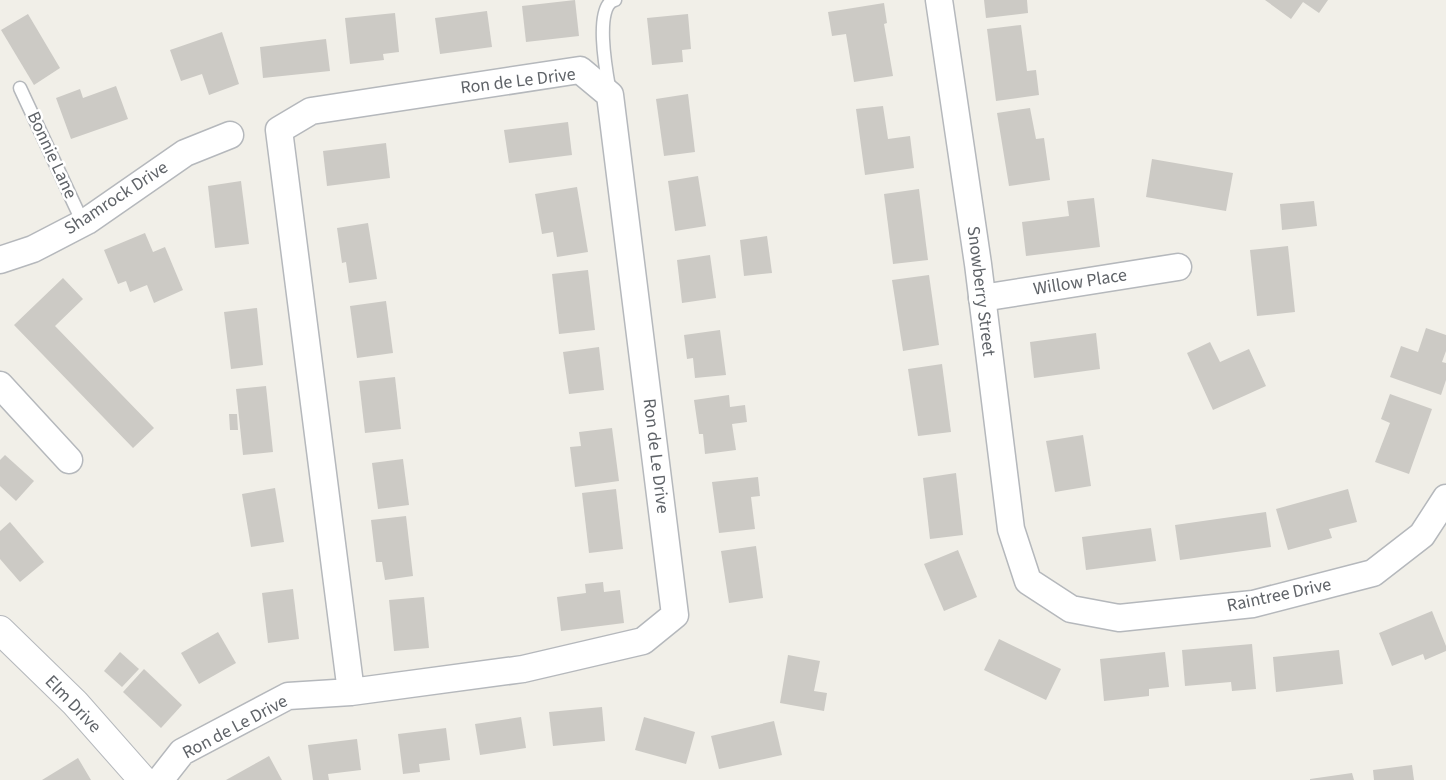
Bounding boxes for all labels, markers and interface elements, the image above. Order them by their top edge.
street label: Ron de Le Drive [459,62,577,100]
street label: Bonnie Lane [21,107,83,203]
street label: Shamrock Drive [59,155,173,241]
street label: Snowberry Street [961,224,1001,358]
street label: Willow Place [1031,262,1129,302]
street label: Ron de Le Drive [637,397,675,515]
street label: Raintree Drive [1224,572,1334,618]
street label: Elm Drive [39,670,107,738]
street label: Ron de Le Drive [178,689,292,765]

